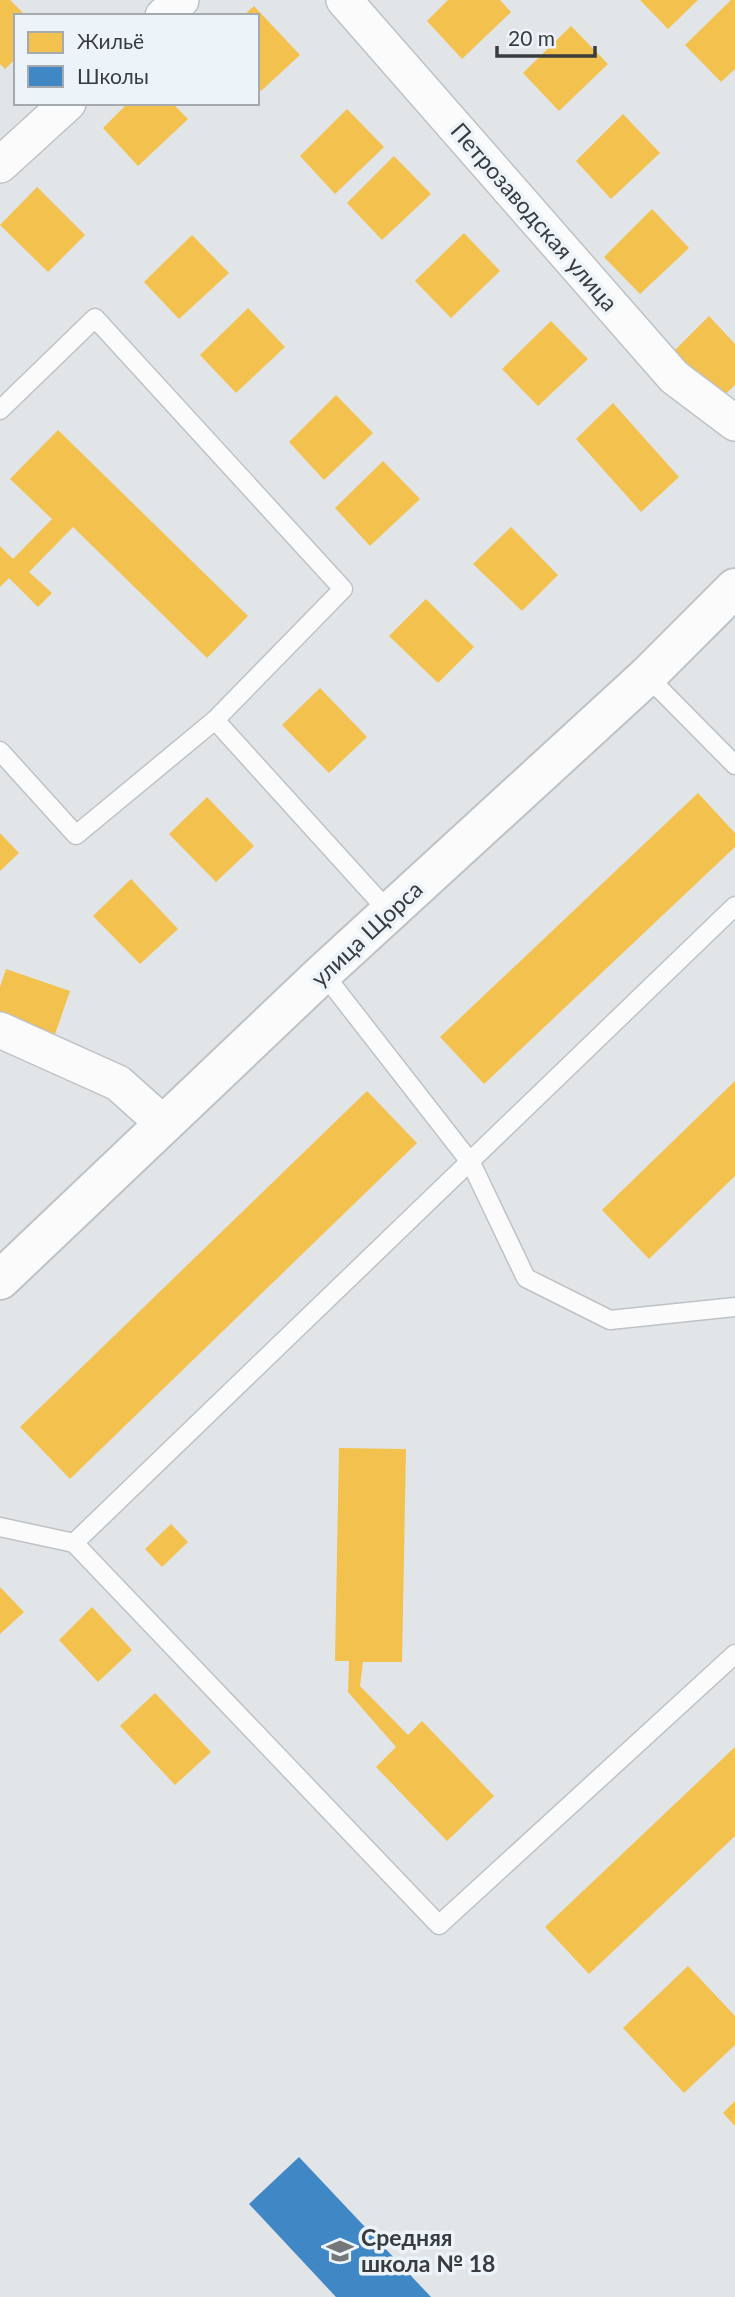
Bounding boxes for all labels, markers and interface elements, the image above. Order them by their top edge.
legend [14,14,259,105]
scale bar [497,14,595,58]
text: 20 m [508,25,555,50]
text: Жильё [77,28,144,53]
text: Школы [77,63,149,88]
street label: Петрозаводская улица [445,117,624,316]
street label: улица Щорса [305,875,428,992]
place label: Средняя школа № 18 [361,2223,495,2277]
school or university icon: Средняя школа № 18 [325,2236,355,2266]

